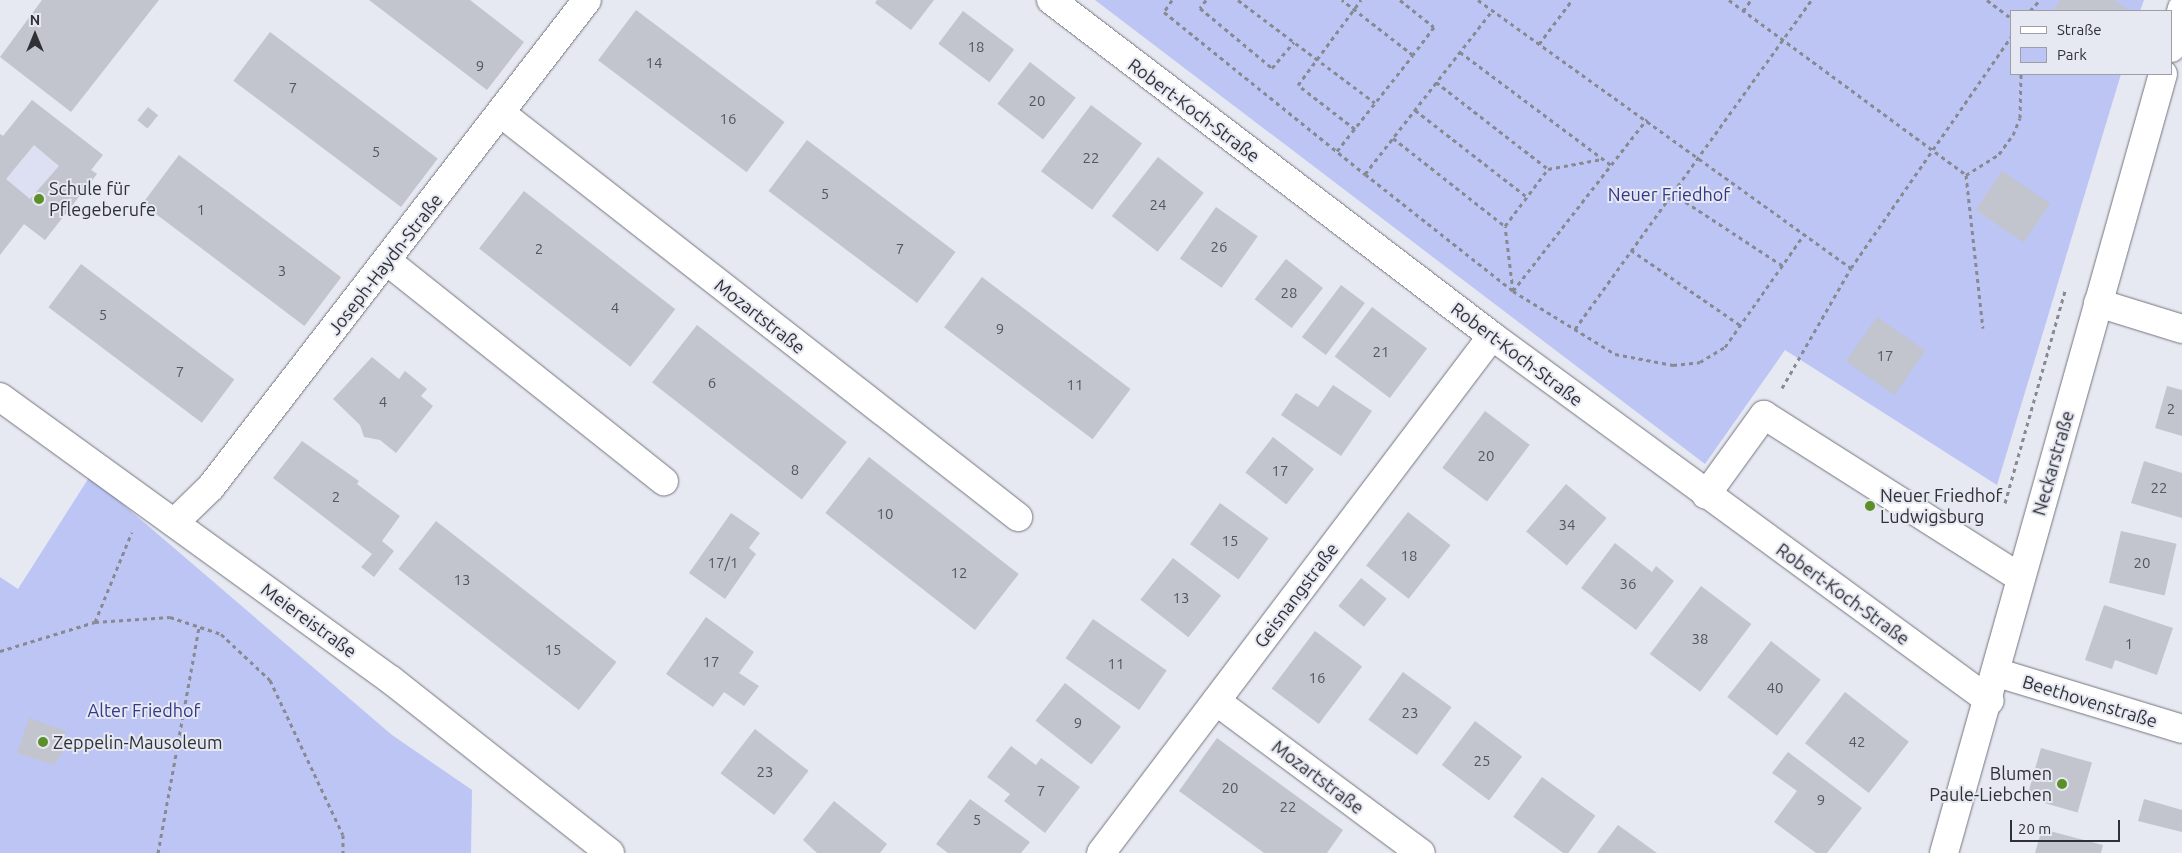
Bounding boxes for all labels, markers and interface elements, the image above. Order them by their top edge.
north arrow [10,10,60,60]
legend [2010,10,2172,75]
text: N [30,12,40,28]
text: Straße [2057,21,2101,38]
house number: 18 [968,38,984,56]
text: Park [2057,46,2087,63]
street label: Robert-Koch-Straße [1124,53,1264,167]
house number: 14 [646,54,662,72]
house number: 9 [476,57,484,75]
house number: 7 [289,79,297,97]
house number: 20 [1029,92,1045,110]
house number: 16 [720,110,736,128]
house number: 5 [372,143,380,161]
house number: 22 [1083,149,1099,167]
place label: Schule für Pflegeberufe [49,178,156,220]
park label: Neuer Friedhof [1608,183,1730,205]
house number: 5 [821,185,829,203]
street label: Joseph-Haydn-Straße [323,189,447,339]
marker: Schule für Pflegeberufe [33,193,45,205]
house number: 24 [1150,196,1166,214]
house number: 1 [197,201,205,219]
house number: 26 [1211,238,1227,256]
house number: 2 [535,240,543,258]
house number: 7 [896,240,904,258]
house number: 3 [278,262,286,280]
street label: Mozartstraße [710,274,810,358]
house number: 28 [1281,284,1297,302]
street label: Robert-Koch-Straße [1447,297,1587,411]
house number: 4 [611,299,619,317]
house number: 5 [99,306,107,324]
house number: 9 [996,320,1004,338]
house number: 21 [1373,343,1389,361]
house number: 17 [1877,347,1893,365]
house number: 7 [176,363,184,381]
house number: 6 [708,374,716,392]
house number: 11 [1067,376,1083,394]
house number: 4 [379,393,387,411]
house number: 2 [2167,400,2175,418]
street label: Neckarstraße [2028,408,2078,518]
house number: 20 [1478,447,1494,465]
house number: 8 [791,461,799,479]
house number: 17 [1272,462,1288,480]
house number: 22 [2151,479,2167,497]
place label: Neuer Friedhof Ludwigsburg [1880,485,2002,528]
house number: 2 [332,488,340,506]
marker: Neuer Friedhof Ludwigsburg [1864,500,1876,512]
house number: 10 [877,505,893,523]
house number: 34 [1559,516,1575,534]
house number: 15 [1222,532,1238,550]
street label: Geisnangstraße [1249,538,1343,652]
street label: Robert-Koch-Straße [1772,538,1914,650]
house number: 18 [1401,547,1417,565]
house number: 17/1 [708,554,738,572]
house number: 20 [2134,554,2150,572]
house number: 12 [951,564,967,582]
house number: 13 [454,571,470,589]
house number: 36 [1620,575,1636,593]
street label: Meiereistraße [257,578,361,662]
house number: 13 [1173,589,1189,607]
house number: 38 [1692,630,1708,648]
house number: 1 [2125,635,2133,653]
house number: 15 [545,641,561,659]
house number: 17 [703,653,719,671]
house number: 11 [1108,655,1124,673]
house number: 16 [1309,669,1325,687]
street label: Beethovenstraße [2020,670,2160,732]
house number: 40 [1767,679,1783,697]
park label: Alter Friedhof [88,699,200,721]
house number: 23 [1402,704,1418,722]
house number: 9 [1074,714,1082,732]
place label: Zeppelin-Mausoleum [53,731,223,753]
house number: 42 [1849,733,1865,751]
marker: Zeppelin-Mausoleum [37,736,49,748]
street label: Mozartstraße [1268,736,1368,818]
house number: 25 [1474,752,1490,770]
house number: 23 [757,763,773,781]
place label: Blumen Paule-Liebchen [1929,763,2052,806]
marker: Blumen Paule-Liebchen [2056,778,2068,790]
house number: 20 [1222,779,1238,797]
house number: 7 [1037,782,1045,800]
house number: 9 [1817,791,1825,809]
house number: 22 [1280,798,1296,816]
scale bar [2012,810,2122,842]
house number: 5 [973,811,981,829]
text: 20 m [2018,820,2051,837]

